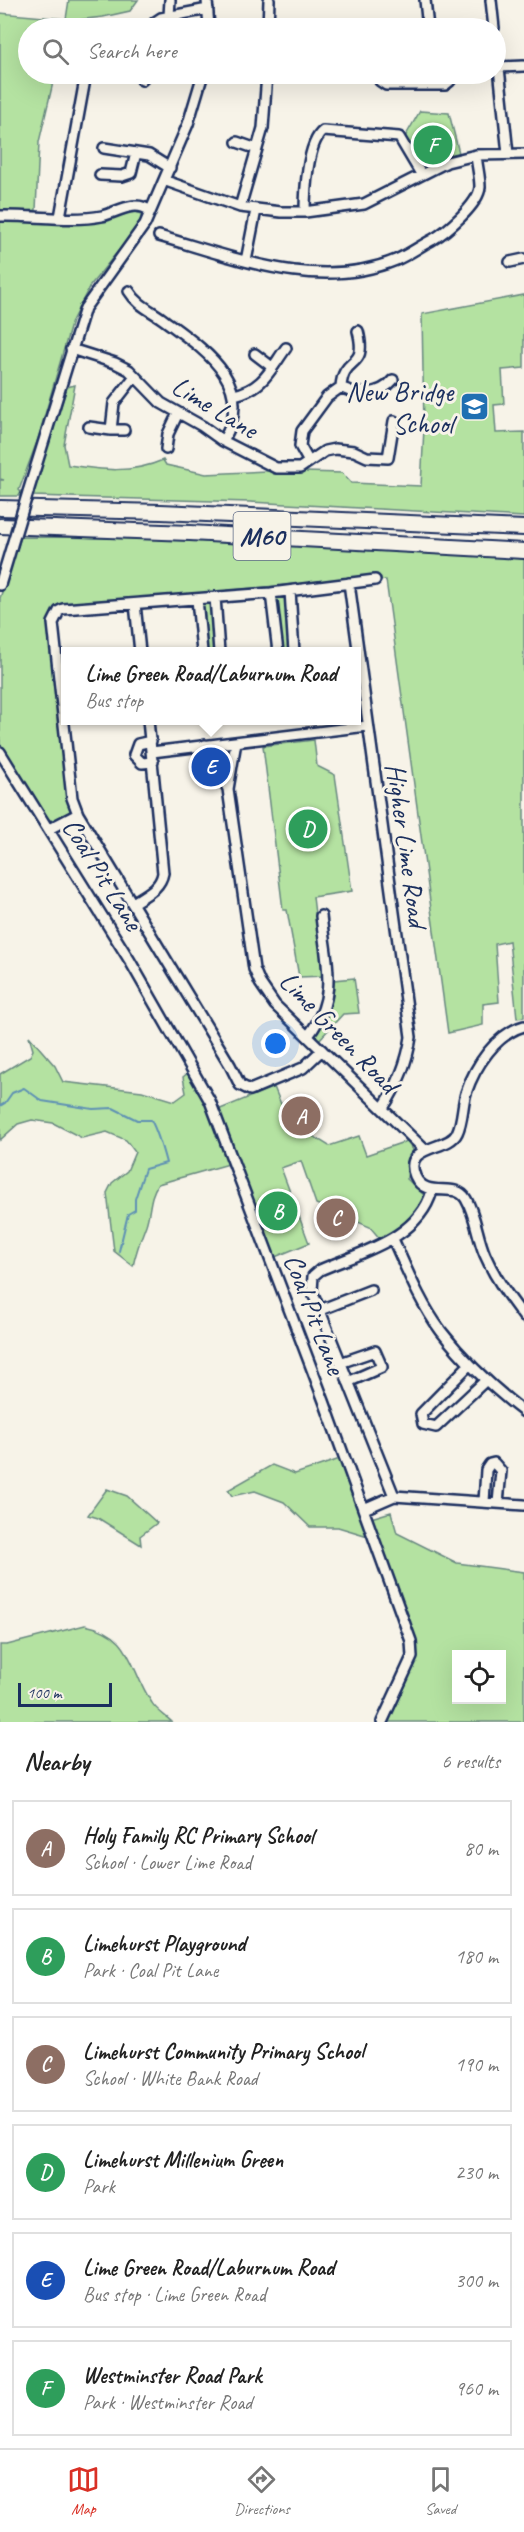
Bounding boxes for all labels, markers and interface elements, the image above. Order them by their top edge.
search box [18,18,506,84]
icon: search [39,35,72,68]
text: Search here [87,37,177,65]
pin: F [414,122,452,168]
street label: Lime Lane [166,368,266,447]
place label: New Bridge School [346,374,458,441]
school or university icon: New Bridge School [458,391,490,423]
road number: M60 [234,512,290,560]
popup [61,647,361,725]
text: Lime Green Road/Laburnum Road [86,660,336,688]
text: Bus stop [86,688,143,713]
pin: E [192,744,230,789]
street label: Higher Lime Road [378,761,436,933]
pin: D [288,806,328,852]
street label: Coal Pit Lane [55,811,152,938]
street label: Lime Green Road [272,964,409,1103]
your location [261,1029,290,1058]
pin: A [282,1094,320,1138]
pin: B [258,1188,298,1234]
pin: C [316,1196,356,1240]
street label: Coal Pit Lane [276,1249,355,1381]
map controls [452,1650,506,1704]
button: locate [452,1650,506,1704]
scale bar [18,1680,112,1708]
text: 100 m [27,1683,61,1703]
text: Nearby [24,1745,89,1778]
text: 6 results [441,1749,500,1774]
text: Holy Family RC Primary School [83,1822,314,1850]
text: A [40,1836,51,1861]
text: 80 m [464,1836,498,1861]
text: School · Lower Lime Road [83,1850,251,1875]
text: Limehurst Playground [83,1930,245,1958]
text: B [40,1944,51,1969]
text: 180 m [455,1944,498,1969]
text: Park · Coal Pit Lane [83,1958,218,1983]
text: Limehurst Community Primary School [83,2038,364,2066]
text: C [41,2052,50,2077]
text: 190 m [455,2052,498,2077]
text: School · White Bank Road [83,2066,258,2091]
text: Limehurst Millenium Green [83,2146,283,2174]
text: D [40,2160,51,2185]
text: 230 m [455,2160,498,2185]
text: Park [83,2174,115,2199]
text: Lime Green Road/Laburnum Road [83,2254,334,2282]
text: E [40,2268,51,2293]
text: 300 m [455,2268,498,2293]
text: Bus stop · Lime Green Road [83,2282,266,2307]
text: Westminster Road Park [83,2362,261,2390]
text: F [41,2376,50,2401]
text: 960 m [455,2376,498,2401]
text: Park · Westminster Road [83,2390,252,2415]
tab: Map [67,2463,100,2519]
tab: Directions [234,2463,290,2519]
tab: Saved [424,2463,457,2519]

